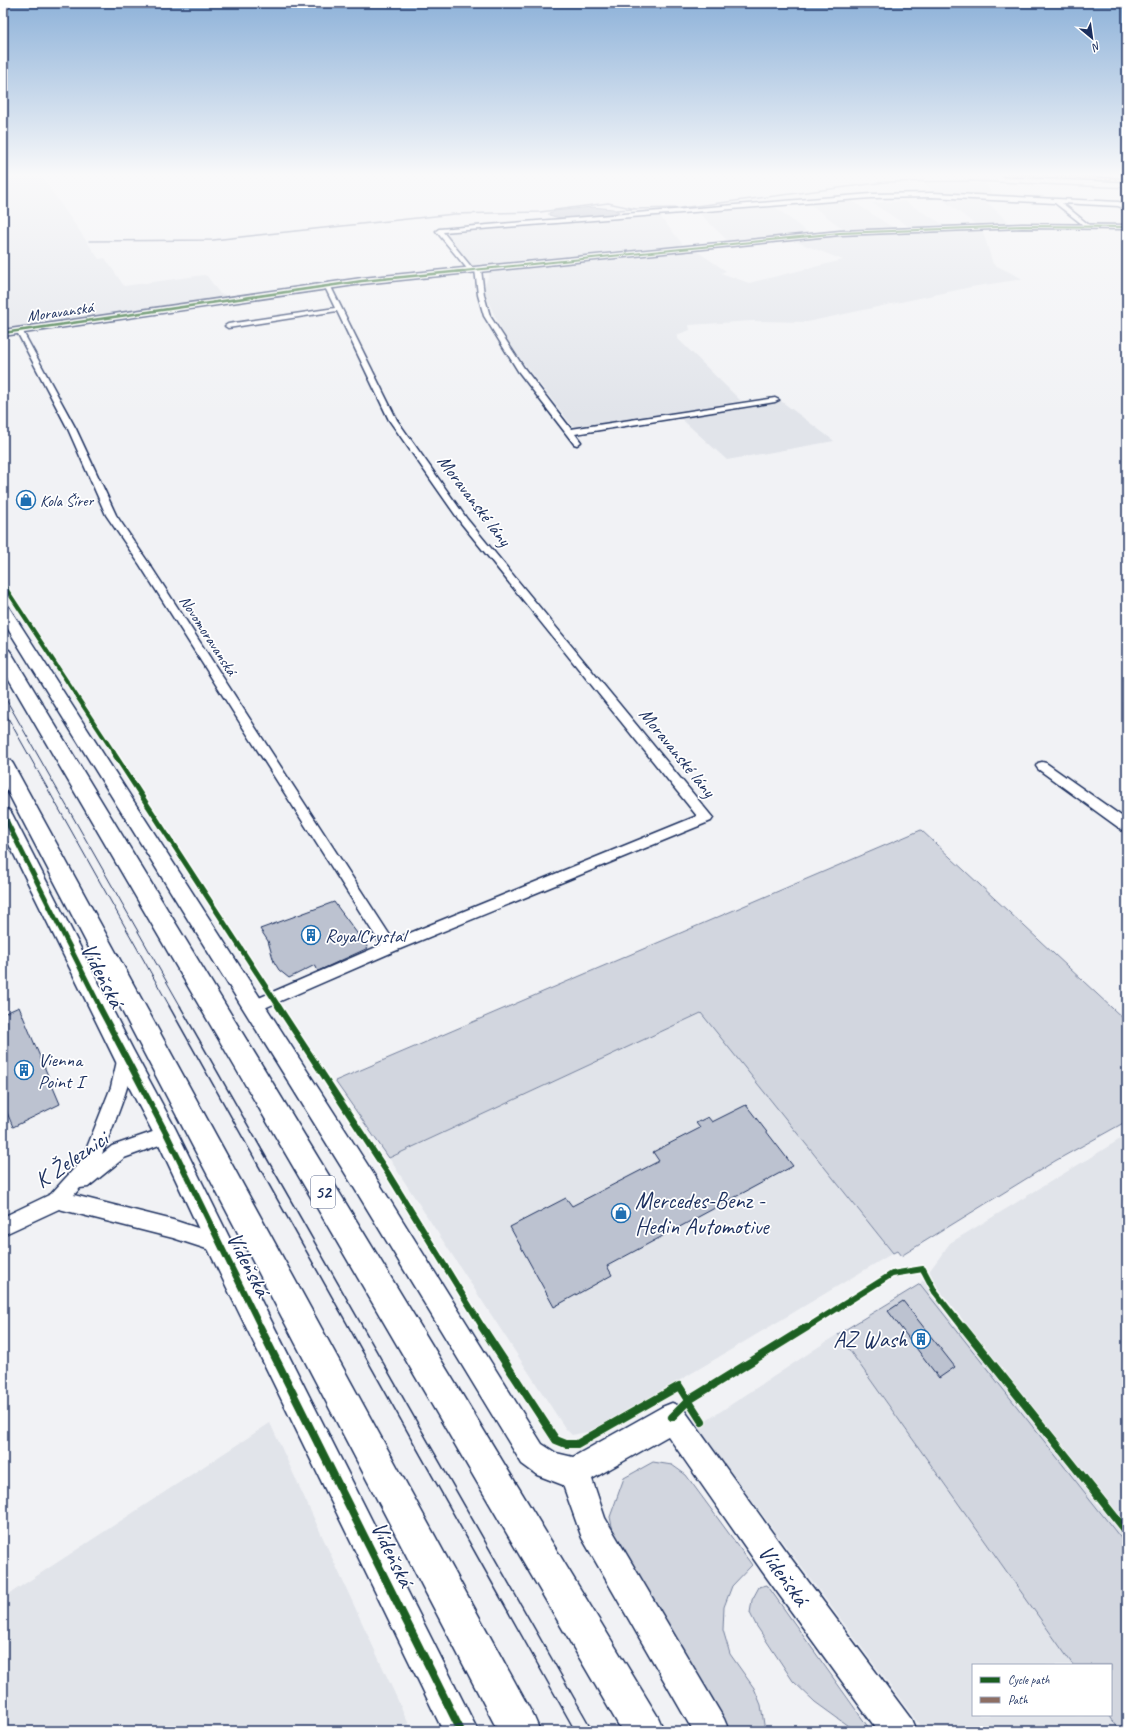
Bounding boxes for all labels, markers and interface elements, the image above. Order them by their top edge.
north arrow [1072,18,1112,58]
text: N [1089,39,1103,56]
street label: Moravanská [26,297,97,327]
street label: Moravanské lány [432,450,517,552]
shop icon: Kola Šírer [15,489,37,511]
place label: Kola Šírer [40,491,95,511]
street label: Novomoravanská [175,592,243,681]
street label: Moravanské lány [634,703,722,803]
building icon: RoyalCrystal [300,924,322,946]
place label: RoyalCrystal [325,924,409,948]
street label: Vídeňská [74,938,132,1014]
place label: Vienna Point I [38,1048,88,1094]
building icon: Vienna Point I [13,1059,35,1081]
street label: K Železnici [29,1123,116,1194]
road number: 52 [311,1176,335,1208]
place label: Mercedes-Benz - Hedin Automotive [635,1186,770,1241]
shop icon: Mercedes-Benz - Hedin Automotive [610,1202,632,1224]
street label: Vídeňská [220,1227,278,1303]
place label: AZ Wash [833,1325,909,1354]
building icon: AZ Wash [910,1328,932,1350]
street label: Vídeňská [364,1517,421,1593]
street label: Vídeňská [752,1539,817,1613]
legend [972,1664,1112,1716]
text: Cycle path [1008,1672,1050,1688]
text: Path [1008,1692,1028,1708]

